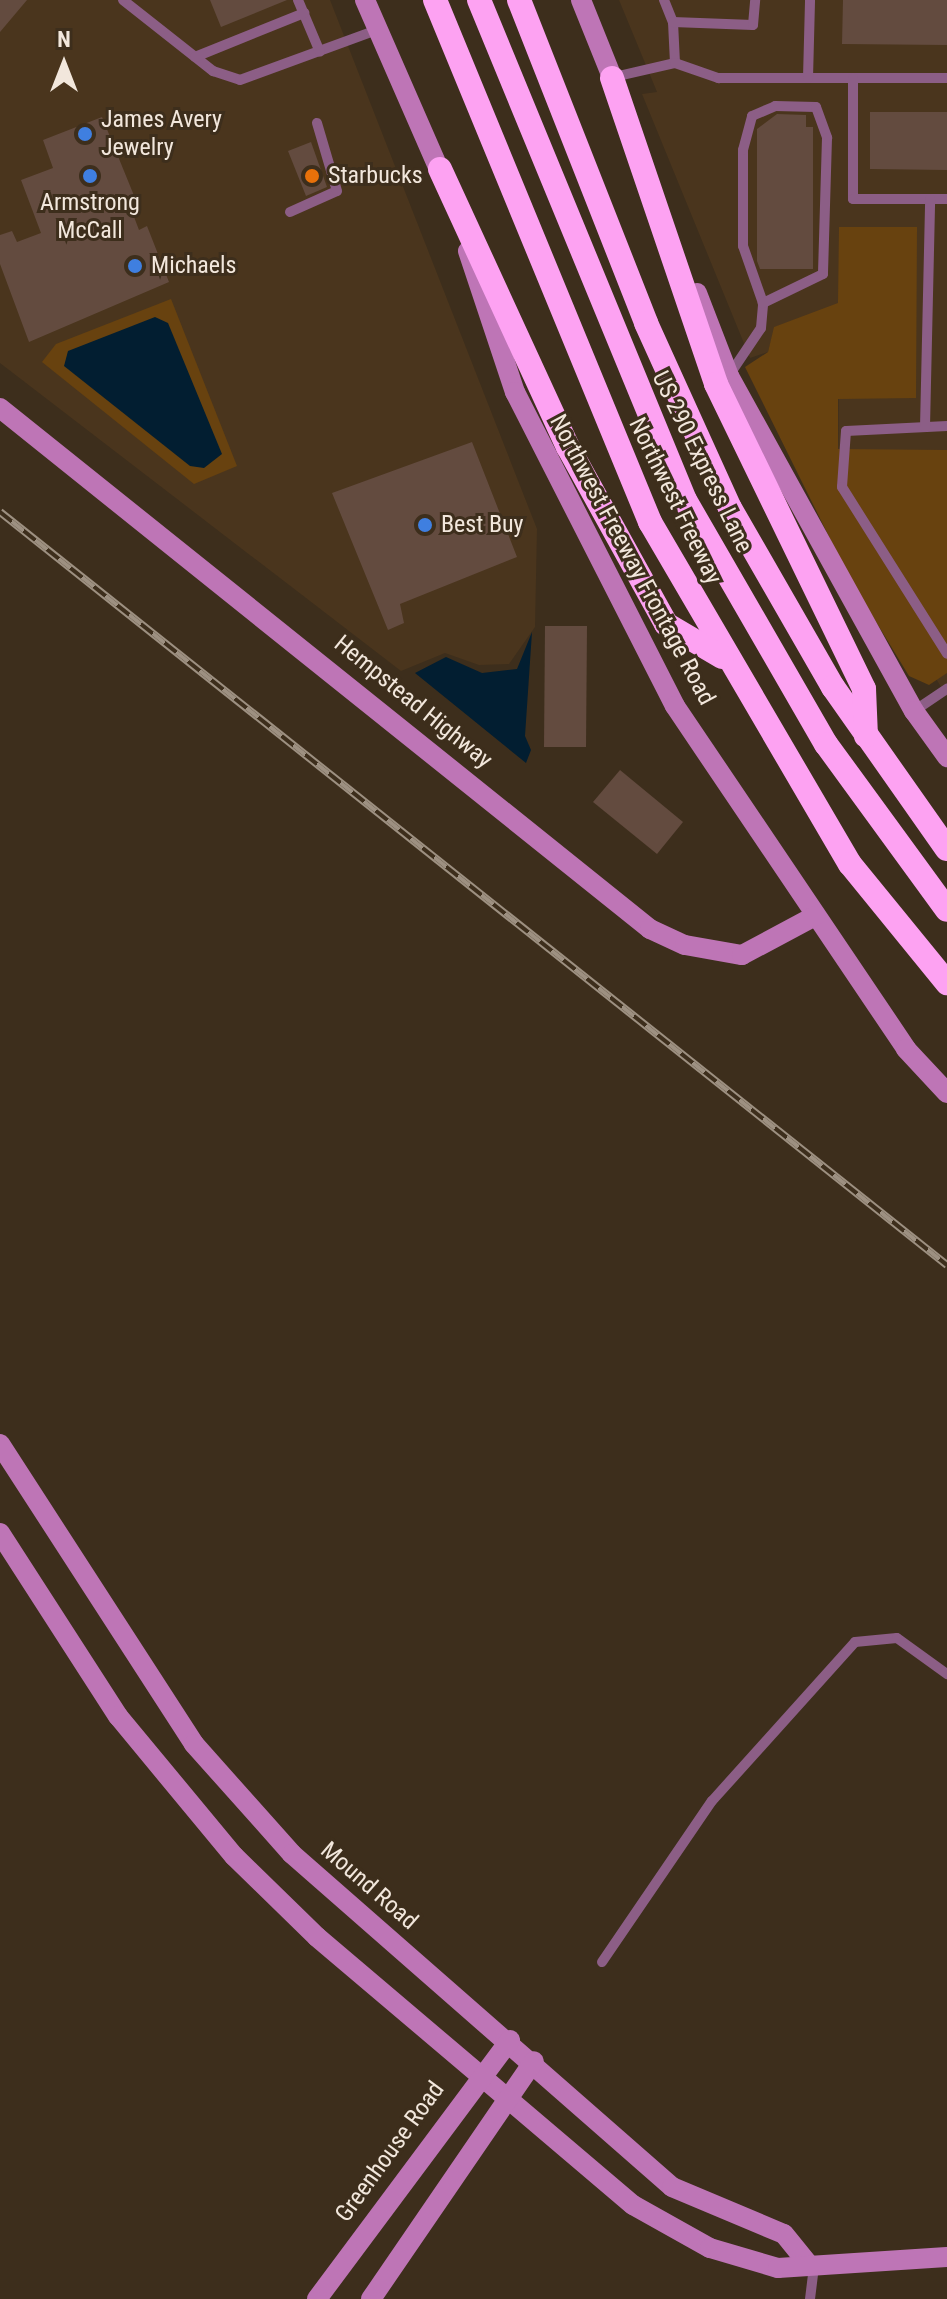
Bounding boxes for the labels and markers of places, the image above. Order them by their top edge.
place label: James Avery Jewelry [101,106,222,162]
marker: James Avery Jewelry [76,125,94,143]
place label: Starbucks [328,162,423,190]
marker: Armstrong McCall [81,167,99,185]
marker: Starbucks [303,167,321,185]
place label: Armstrong McCall [40,189,140,245]
place label: Michaels [151,252,237,280]
marker: Michaels [126,257,144,275]
place label: Best Buy [441,511,524,539]
marker: Best Buy [416,516,434,534]

